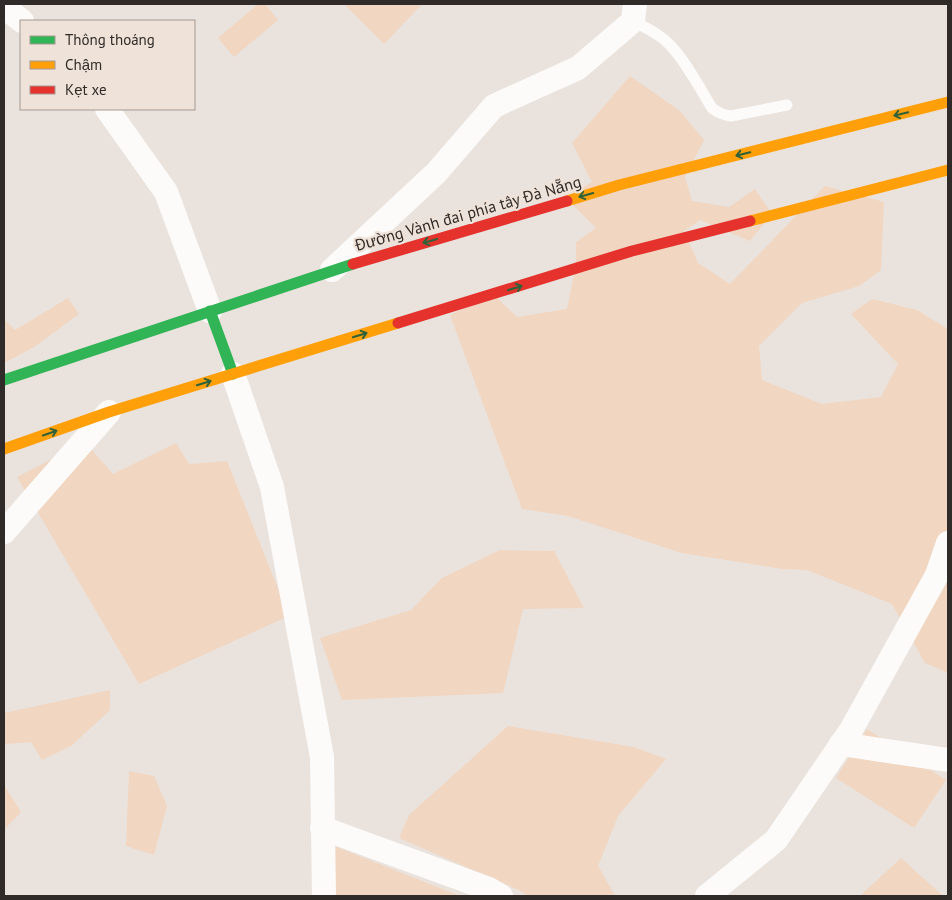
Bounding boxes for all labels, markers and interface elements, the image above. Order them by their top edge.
legend [20,20,195,110]
text: Thông thoáng [65,30,155,49]
text: Chậm [65,55,102,74]
text: Kẹt xe [65,80,107,99]
one-way arrow [893,110,909,119]
one-way arrow [736,149,752,159]
street label: Đường Vành đai phía tây Đà Nẵng [352,171,583,255]
one-way arrow [579,190,595,200]
one-way arrow [423,236,439,246]
one-way arrow [507,282,523,292]
one-way arrow [351,330,367,340]
one-way arrow [196,378,212,388]
one-way arrow [42,428,57,437]

